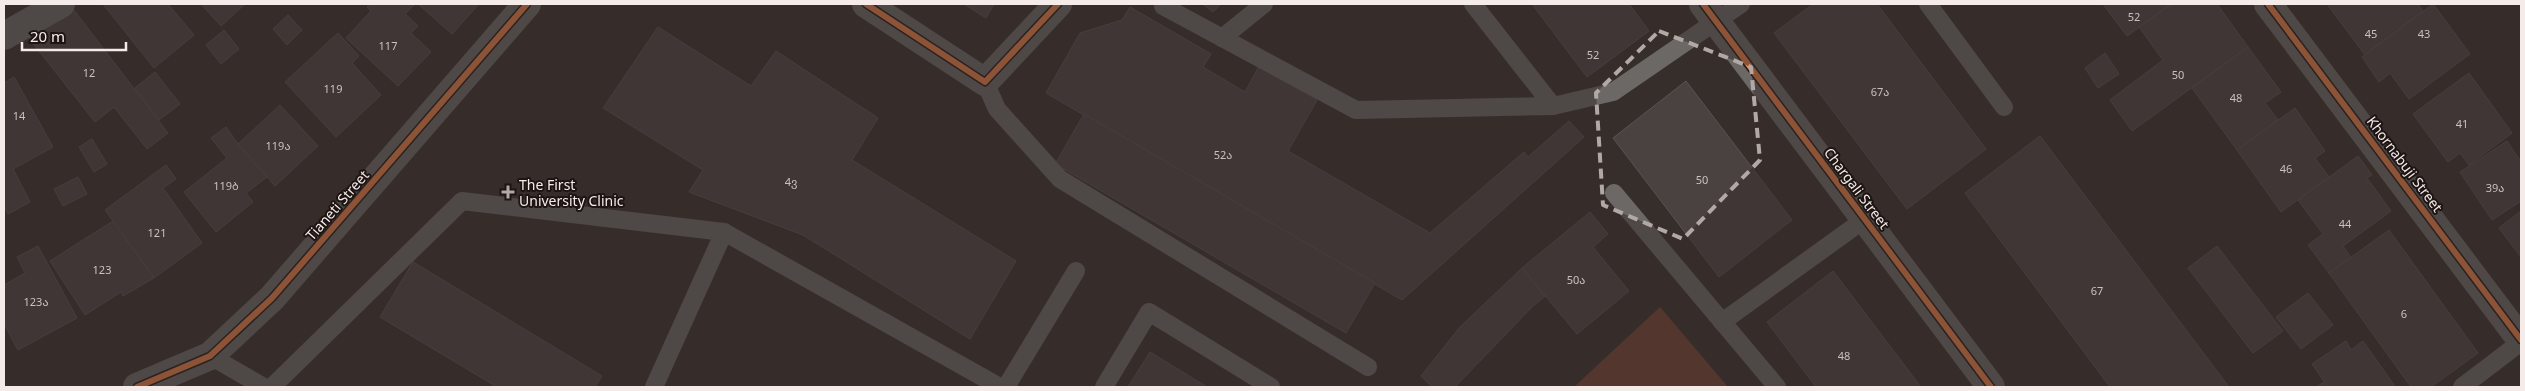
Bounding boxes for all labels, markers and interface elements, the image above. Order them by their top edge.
house number: 52 [2128,9,2140,24]
scale bar [22,20,126,52]
text: 20 m [30,26,65,46]
house number: 45 [2365,26,2377,41]
house number: 43 [2418,26,2430,41]
house number: 117 [379,38,397,53]
house number: 52 [1587,47,1599,62]
house number: 12 [83,65,95,80]
house number: 50 [2172,67,2184,82]
house number: 119 [324,81,342,96]
house number: 67ა [1871,84,1889,99]
house number: 48 [2230,90,2242,105]
house number: 14 [13,108,26,123]
street label: Khornabuji Street [2363,112,2447,216]
house number: 41 [2456,116,2468,131]
house number: 119ა [266,138,290,153]
street label: Chargali Street [1820,143,1894,233]
house number: 52ა [1214,147,1232,162]
house number: 46 [2280,161,2292,176]
street label: Tianeti Street [301,166,373,244]
house number: 50 [1696,172,1708,187]
house number: 4ვ [785,174,797,189]
place label: The First University Clinic [519,175,624,210]
house number: 119ბ [213,178,239,193]
house number: 39ა [2486,180,2504,195]
marker: The First University Clinic [501,185,515,199]
house number: 44 [2339,216,2352,231]
house number: 121 [148,225,166,240]
house number: 123 [93,262,111,277]
house number: 50ა [1567,272,1585,287]
house number: 67 [2091,283,2103,298]
house number: 123ა [24,294,48,309]
house number: 6 [2401,306,2407,321]
house number: 48 [1838,348,1850,363]

